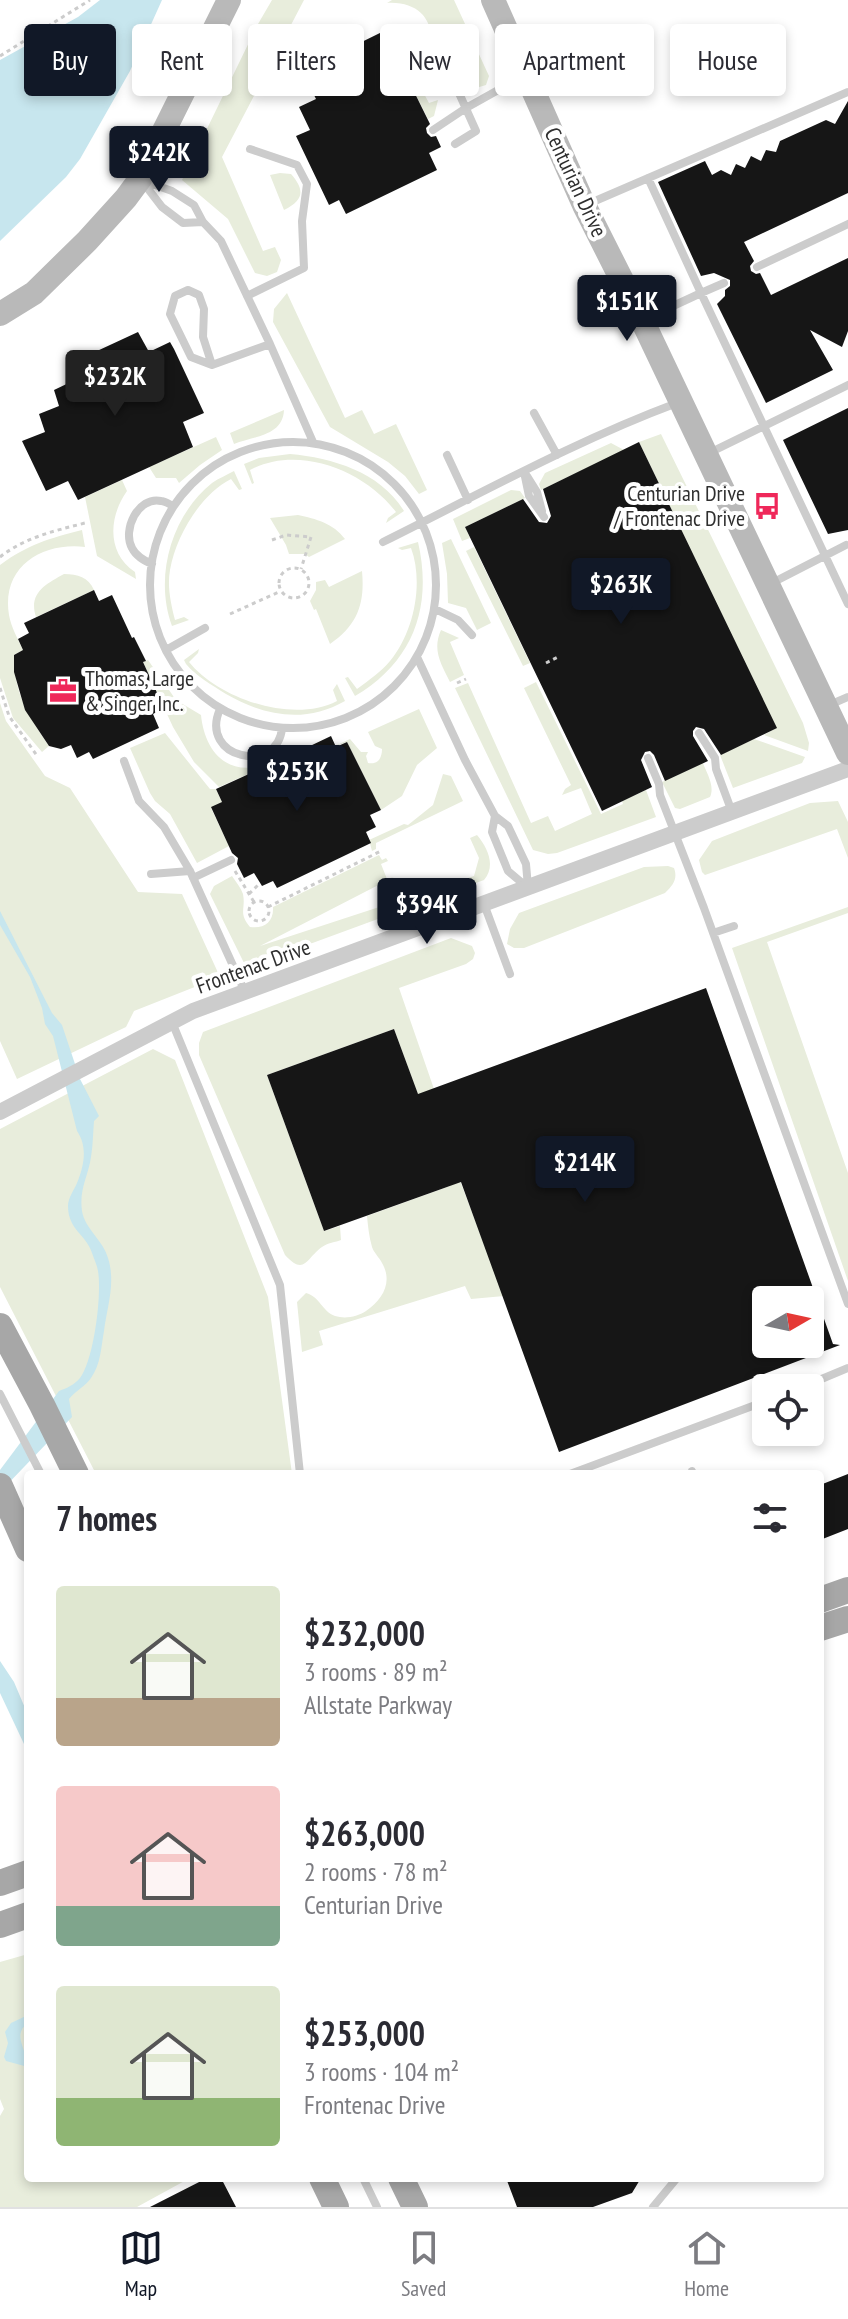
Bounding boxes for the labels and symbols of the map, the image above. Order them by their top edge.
street label: Centurian Drive [538,123,614,241]
pin: $242K [103,126,215,194]
pin: $151K [571,275,683,343]
pin: $232K [59,350,171,418]
place label: Centurian Drive / Frontenac Drive [613,479,745,532]
bus stop icon: Centurian Drive / Frontenac Drive [752,491,782,521]
pin: $263K [565,558,677,626]
place label: Thomas, Large & Singer Inc. [85,664,194,717]
office icon: Thomas, Large & Singer Inc. [48,676,78,706]
pin: $253K [241,745,353,813]
pin: $394K [371,878,483,946]
street label: Frontenac Drive [192,932,314,1000]
pin: $214K [529,1136,641,1204]
north arrow [752,1286,824,1358]

